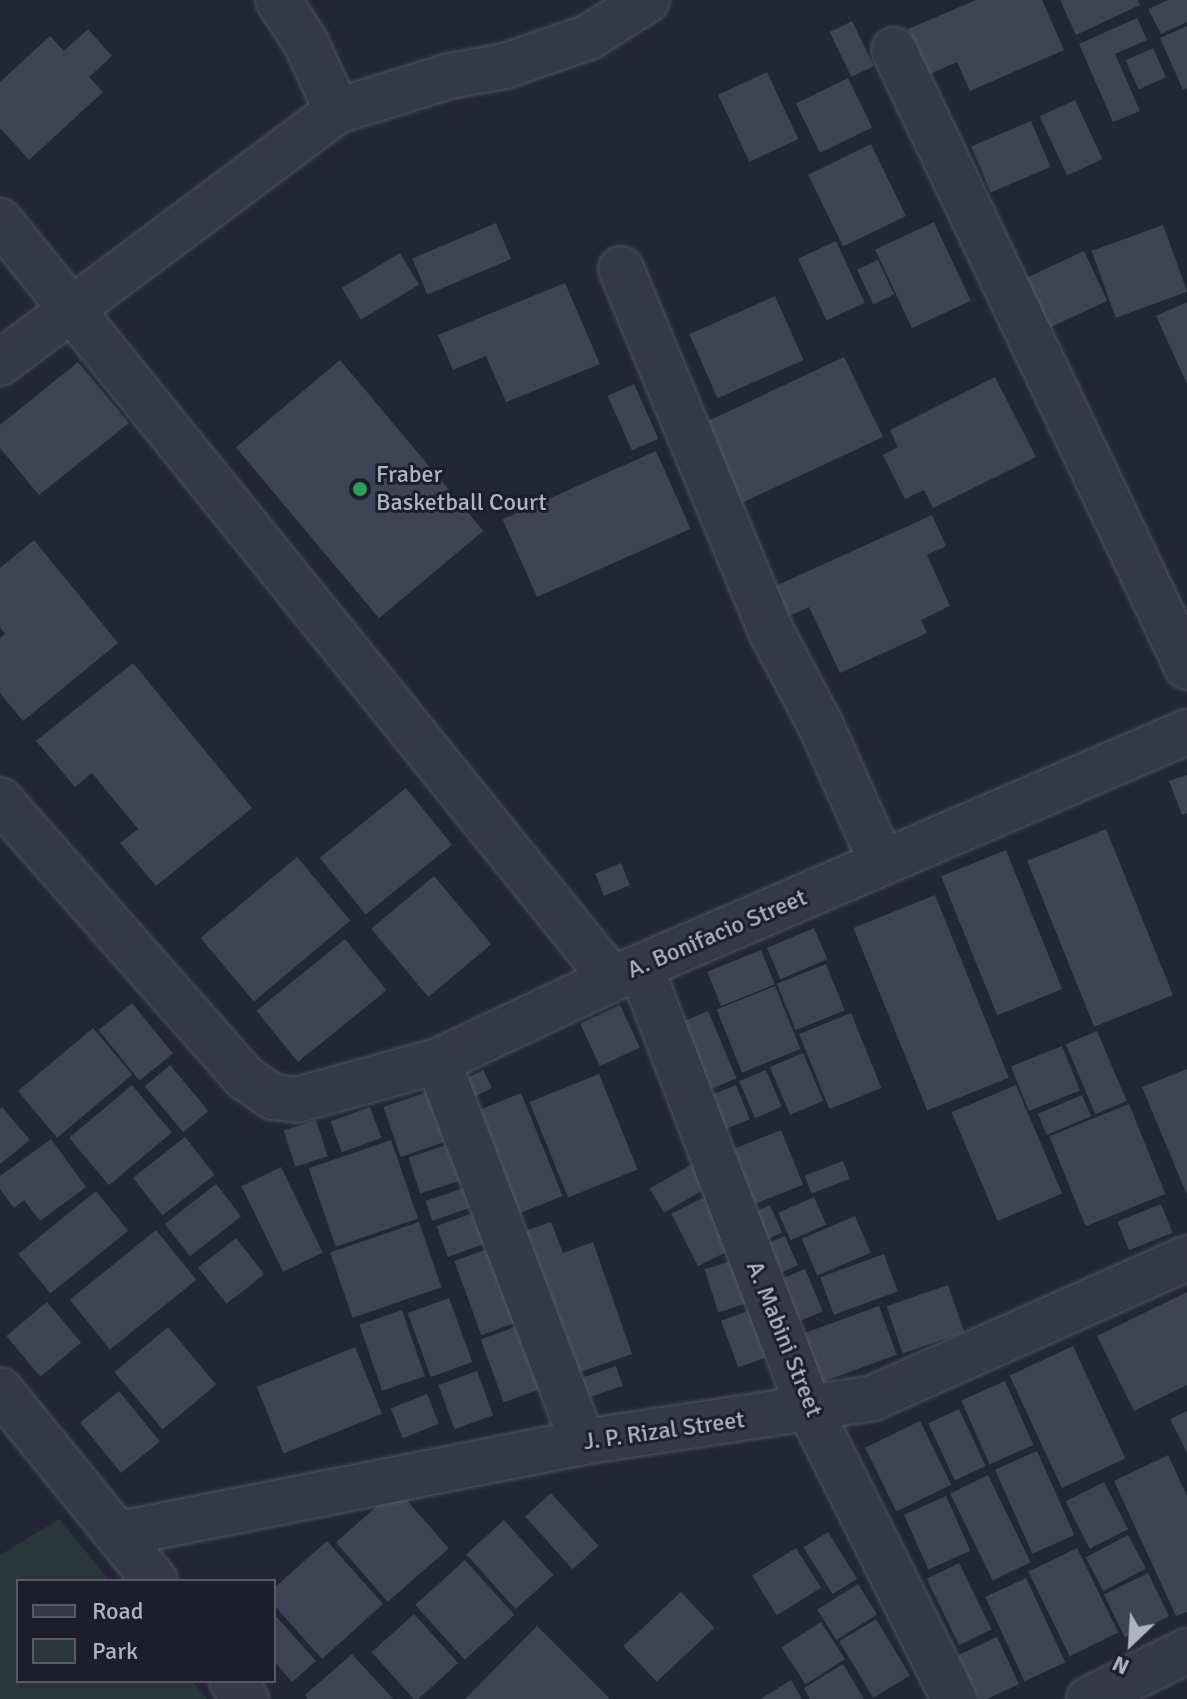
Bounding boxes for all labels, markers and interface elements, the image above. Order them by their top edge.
place label: Fraber Basketball Court [376,461,547,517]
marker: Fraber Basketball Court [351,480,369,498]
street label: A. Bonifacio Street [623,883,811,985]
street label: A. Mabini Street [740,1257,828,1421]
street label: J. P. Rizal Street [582,1405,746,1457]
legend [16,1579,276,1683]
text: Road [92,1596,143,1626]
north arrow [1091,1603,1171,1683]
text: Park [92,1636,138,1666]
text: N [1108,1650,1133,1681]

